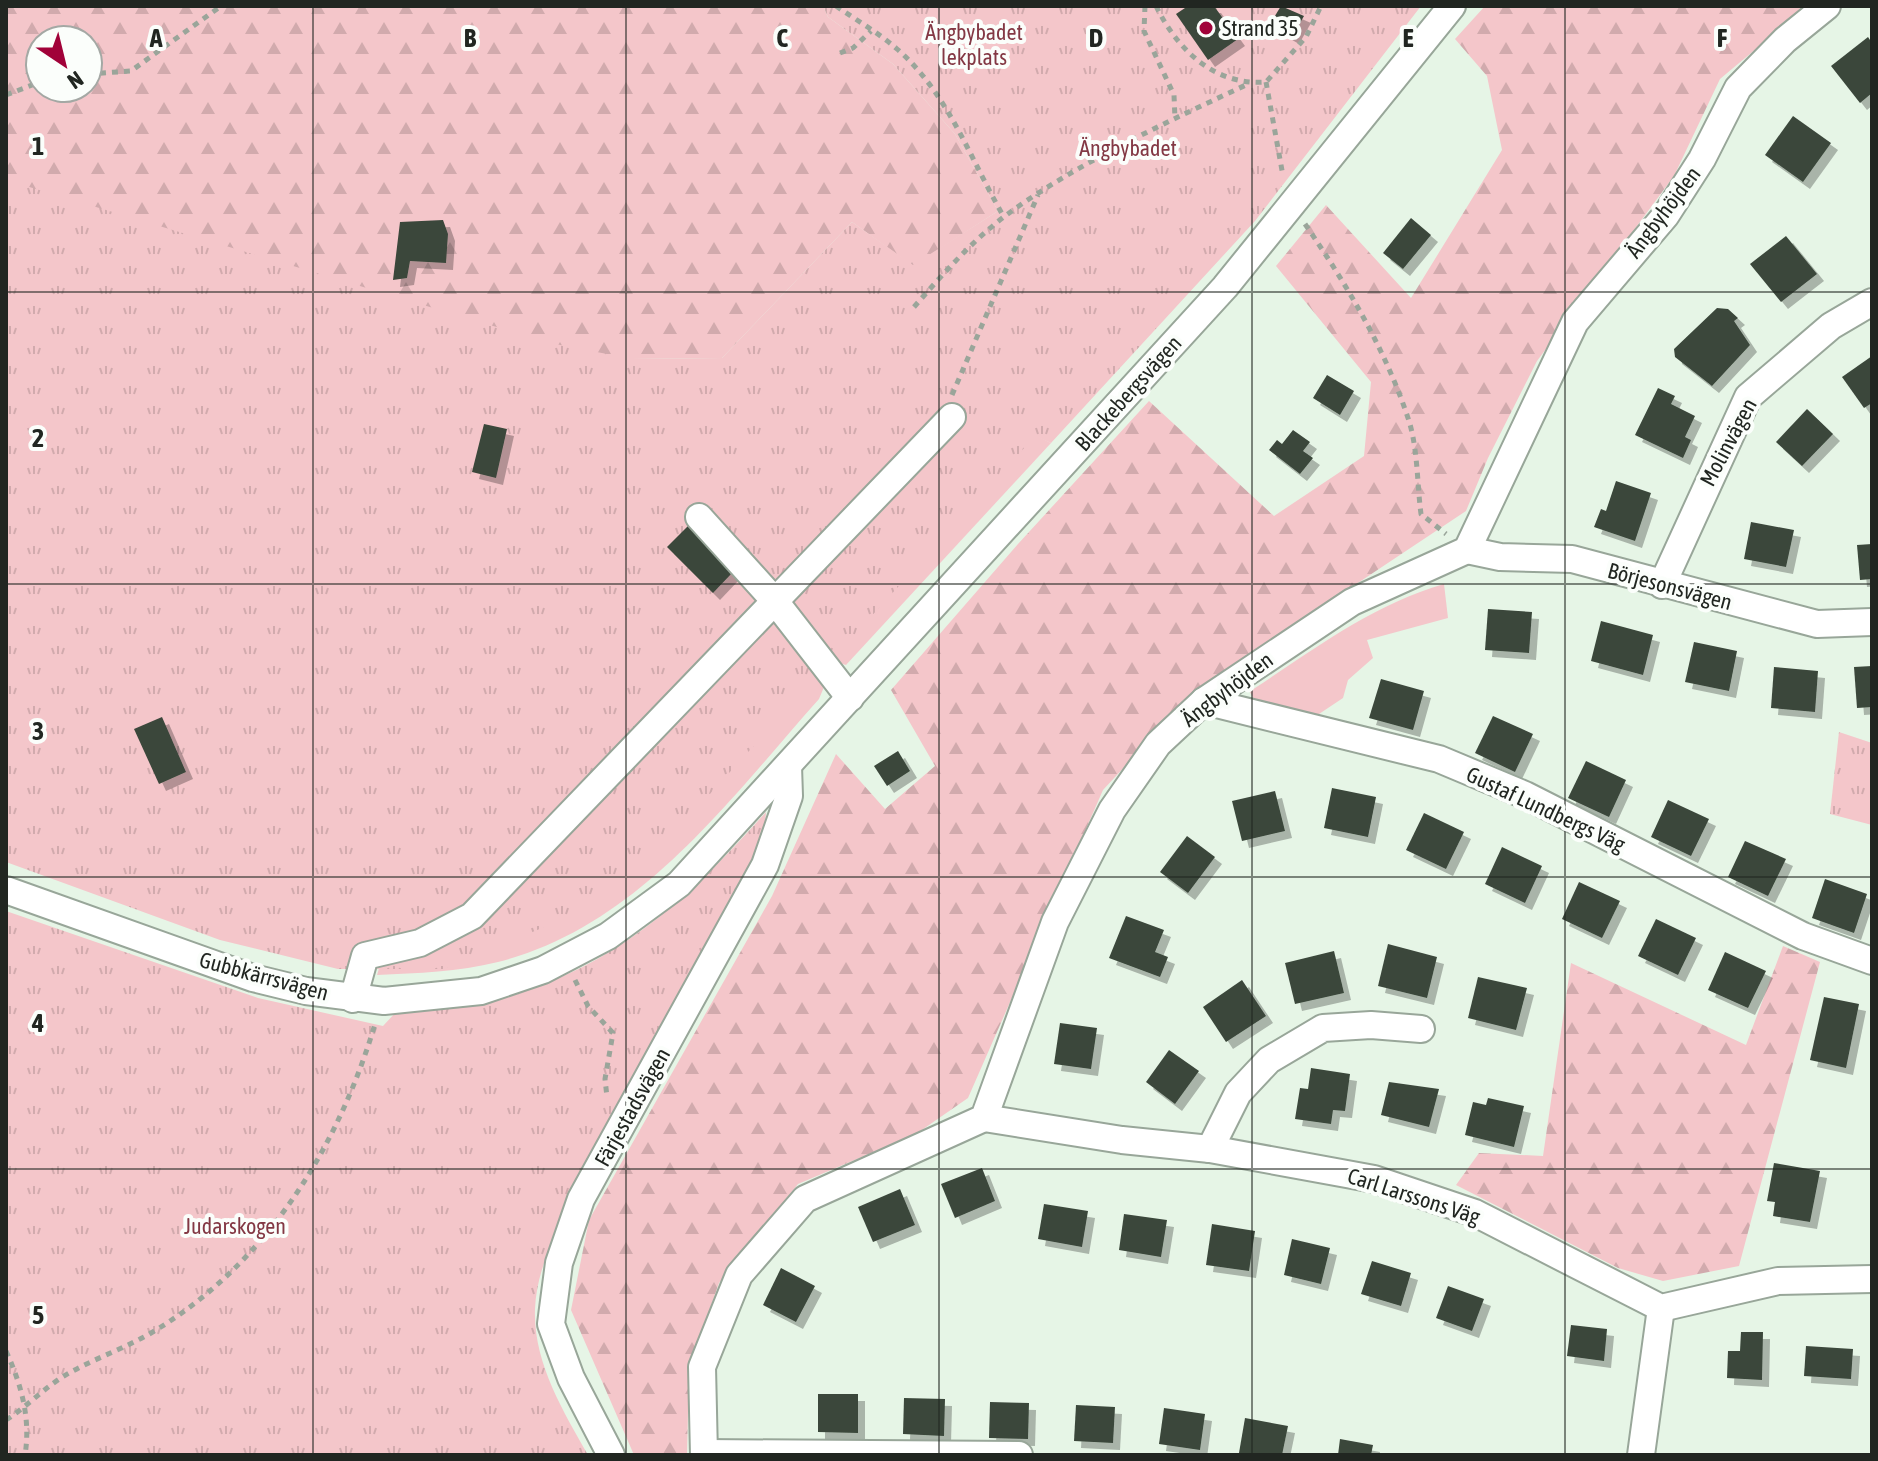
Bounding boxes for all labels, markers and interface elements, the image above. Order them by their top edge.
place label: Strand 35 [1222,15,1299,41]
park label: Ängbybadet lekplats [925,19,1023,70]
marker: Strand 35 [1197,19,1215,37]
text: A [149,23,163,53]
text: B [464,23,477,53]
text: C [776,23,788,53]
text: D [1089,23,1103,53]
text: E [1402,23,1414,53]
text: F [1717,23,1728,53]
north arrow [24,24,104,104]
text: N [63,66,88,95]
text: 1 [32,131,44,161]
park label: Ängbybadet [1079,135,1177,161]
street label: Ängbyhöjden [1620,161,1706,263]
street label: Blackebergsvägen [1069,330,1187,456]
street label: Molinvägen [1694,394,1762,490]
text: 2 [32,423,44,453]
street label: Börjesonsvägen [1605,557,1735,615]
street label: Ängbyhöjden [1176,646,1278,732]
text: 3 [32,716,44,746]
street label: Gustaf Lundbergs Väg [1462,761,1630,857]
street label: Gubbkärrsvägen [197,946,331,1006]
text: 4 [31,1008,44,1038]
street label: Färjestadsvägen [589,1043,675,1171]
street label: Carl Larssons Väg [1344,1162,1484,1230]
park label: Judarskogen [184,1213,286,1239]
text: 5 [32,1300,44,1330]

